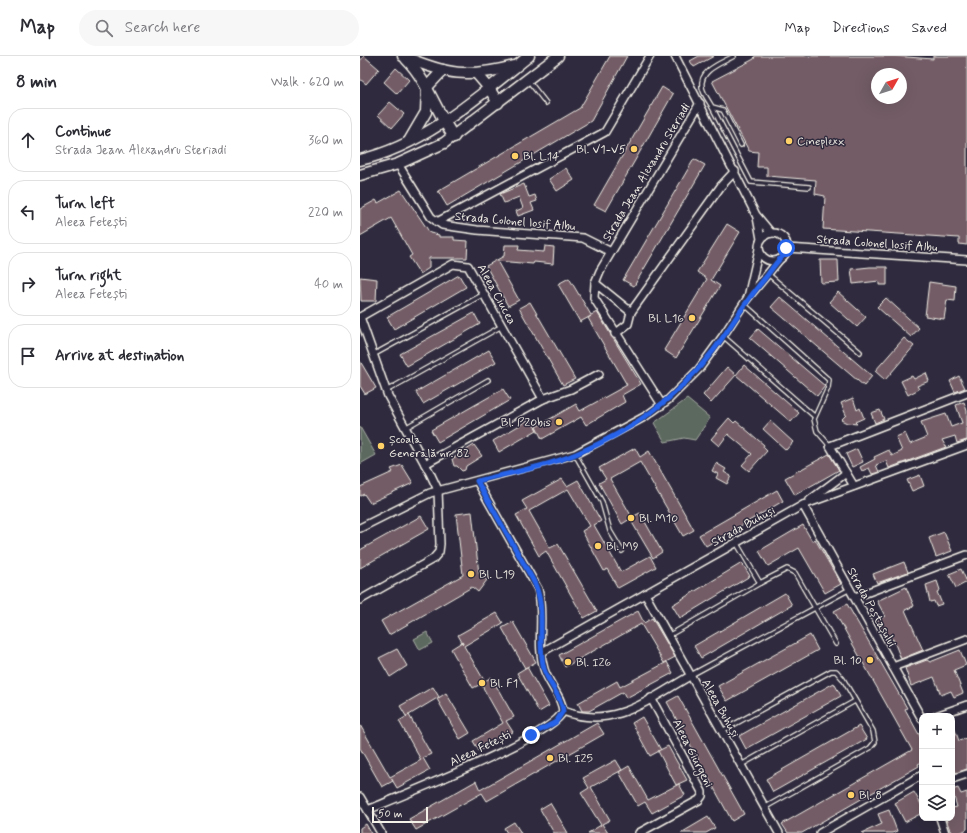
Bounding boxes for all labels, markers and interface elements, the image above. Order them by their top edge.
search box [79,10,359,46]
text: Map [20,15,55,40]
icon: search [93,17,115,39]
text: Search here [125,18,200,38]
text: Map [784,19,810,37]
text: Directions [832,19,890,37]
text: Saved [912,19,947,37]
north arrow [871,68,907,104]
text: 8 min [16,71,57,93]
text: Walk · 620 m [271,74,344,91]
street label: Strada Jean Alexandru Steriadi [599,100,695,244]
text: Continue [55,122,111,142]
icon: ahead [17,129,39,151]
text: 360 m [308,132,343,149]
place label: Cineplexx [797,134,845,150]
marker: Cineplexx [784,136,794,146]
text: Strada Jean Alexandru Steriadi [55,142,226,159]
place label: Bl. V1-V5 [576,142,626,158]
marker: Bl. V1-V5 [629,144,639,154]
place label: Bl. L14 [523,149,559,165]
marker: Bl. L14 [510,151,520,161]
text: Turn left [55,194,115,214]
icon: left [17,201,39,223]
text: 220 m [308,204,343,221]
street label: Strada Colonel Iosif Albu [454,209,576,235]
text: Aleea Fetești [55,214,127,231]
street label: Strada Colonel Iosif Albu [816,232,938,256]
route start [777,239,795,257]
street label: Aleea Ciucea [473,261,519,328]
text: Turn right [55,266,122,286]
icon: right [17,273,39,295]
text: 40 m [314,276,343,293]
text: Aleea Fetești [55,286,127,303]
place label: Bl. L16 [648,311,684,327]
marker: Bl. L16 [687,313,697,323]
icon: arrive [17,345,39,367]
text: Arrive at destination [55,346,184,366]
place label: Bl. P20bis [501,415,551,431]
marker: Bl. P20bis [554,417,564,427]
place label: Școala Generală nr. 82 [389,432,470,462]
marker: Școala Generală nr. 82 [376,441,386,451]
street label: Strada Buhuși [709,503,778,551]
place label: Bl. M10 [639,511,678,527]
marker: Bl. M10 [626,513,636,523]
place label: Bl. M9 [606,539,639,555]
marker: Bl. M9 [593,541,603,551]
street label: Strada Poștașului [843,565,900,650]
place label: Bl. L19 [479,567,515,583]
marker: Bl. L19 [466,569,476,579]
place label: Bl. 10 [834,653,862,669]
place label: Bl. I26 [576,655,611,671]
marker: Bl. 10 [865,655,875,665]
marker: Bl. I26 [563,657,573,667]
place label: Bl. F1 [490,676,518,692]
street label: Aleea Buhuși [697,676,743,741]
marker: Bl. F1 [477,678,487,688]
map controls [919,713,955,821]
button: + [919,713,955,749]
street label: Aleea Giurgeni [668,716,716,791]
route end [522,726,540,744]
street label: Aleea Fetești [447,727,514,771]
button: − [919,749,955,785]
place label: Bl. I25 [558,751,593,767]
marker: Bl. I25 [545,753,555,763]
button: layers [919,785,955,821]
place label: Bl. 8 [859,788,882,804]
marker: Bl. 8 [846,790,856,800]
scale bar [372,805,428,824]
text: 50 m [378,807,403,821]

